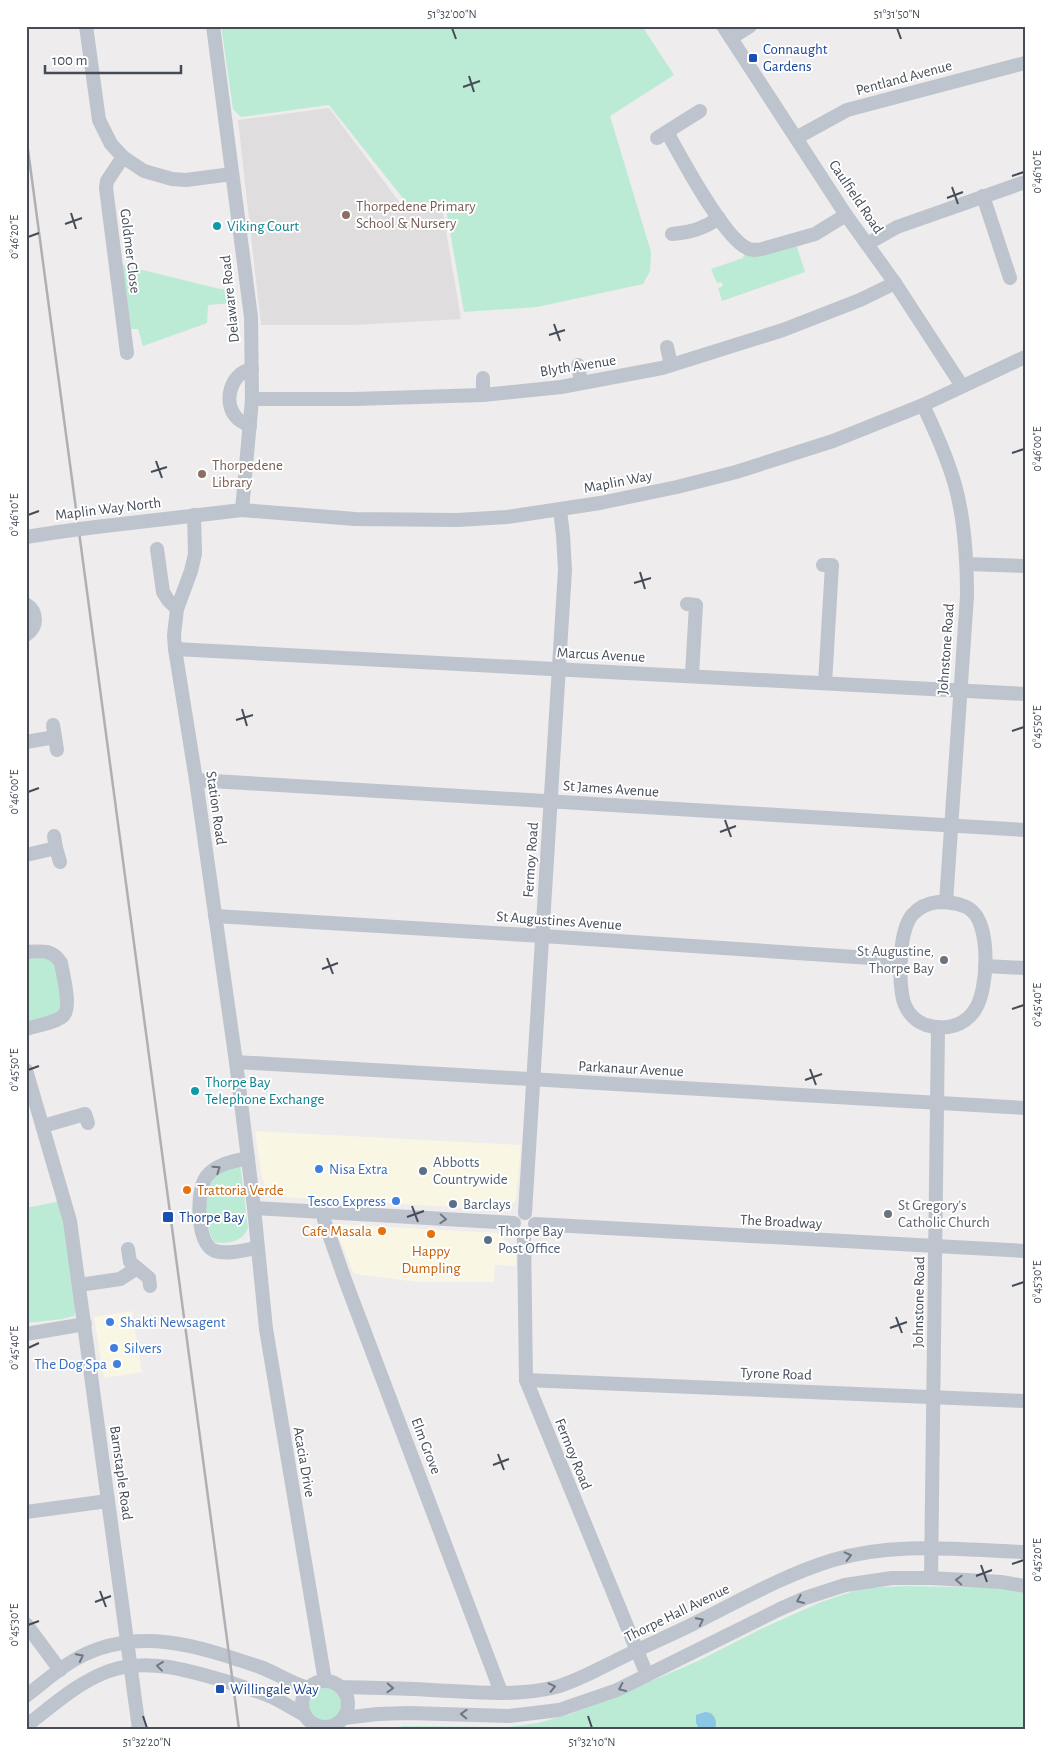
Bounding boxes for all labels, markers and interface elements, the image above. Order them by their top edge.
text: 51°32'00"N [427,8,477,20]
text: 51°31'50"N [874,8,920,20]
scale bar [45,42,181,74]
place label: Connaught Gardens [763,42,828,74]
marker: Connaught Gardens [747,52,759,64]
text: 100 m [52,53,87,68]
street label: Pentland Avenue [854,58,954,98]
text: 0°46'10"E [1031,150,1043,193]
street label: Caulfield Road [826,158,886,237]
place label: Thorpedene Primary School & Nursery [356,199,476,231]
street label: Goldmer Close [117,208,143,294]
marker: Thorpedene Primary School & Nursery [340,209,352,221]
text: 0°46'20"E [8,215,20,259]
place label: Viking Court [227,219,299,234]
marker: Viking Court [211,220,223,232]
street label: Delaware Road [218,254,242,343]
street label: Blyth Avenue [539,353,617,379]
text: 0°46'00"E [1031,426,1043,472]
place label: Thorpedene Library [212,458,283,490]
marker: Thorpedene Library [196,468,208,480]
street label: Maplin Way [582,468,654,496]
text: 0°46'10"E [8,493,20,536]
street label: Maplin Way North [54,495,162,523]
street label: Johnstone Road [935,603,957,695]
street label: Marcus Avenue [556,645,646,665]
text: 0°45'50"E [1031,705,1043,749]
text: 0°46'00"E [8,769,20,815]
street label: Station Road [203,770,229,846]
street label: St James Avenue [563,778,660,800]
street label: Fermoy Road [521,822,541,898]
street label: St Augustines Avenue [496,909,622,933]
place label: St Augustine, Thorpe Bay [857,944,935,976]
marker: St Augustine, Thorpe Bay [938,954,950,966]
text: 0°45'40"E [1031,983,1043,1027]
text: 0°45'50"E [8,1048,20,1092]
street label: Parkanaur Avenue [578,1059,684,1079]
place label: Thorpe Bay Telephone Exchange [205,1075,325,1107]
marker: Thorpe Bay Telephone Exchange [189,1085,201,1097]
place label: Abbotts Countrywide [433,1155,508,1187]
place label: Nisa Extra [329,1162,388,1177]
marker: Nisa Extra [313,1163,325,1175]
marker: Abbotts Countrywide [417,1165,429,1177]
one-way arrow [211,1166,220,1175]
place label: Trattoria Verde [197,1183,284,1198]
marker: Trattoria Verde [181,1184,193,1196]
place label: Tesco Express [307,1194,386,1209]
marker: Tesco Express [390,1195,402,1207]
place label: Barclays [463,1197,511,1212]
marker: Barclays [447,1198,459,1210]
place label: St Gregory's Catholic Church [898,1198,990,1230]
marker: St Gregory's Catholic Church [882,1208,894,1220]
marker: Thorpe Bay [161,1210,175,1224]
place label: Thorpe Bay [179,1210,245,1225]
street label: The Broadway [740,1212,823,1232]
one-way arrow [439,1213,447,1224]
place label: Cafe Masala [302,1224,372,1239]
place label: Thorpe Bay Post Office [498,1224,564,1256]
marker: Cafe Masala [376,1225,388,1237]
marker: Happy Dumpling [425,1228,437,1240]
marker: Thorpe Bay Post Office [482,1234,494,1246]
place label: Happy Dumpling [401,1244,461,1276]
street label: Johnstone Road [911,1256,927,1348]
text: 0°45'30"E [1031,1260,1043,1304]
place label: Shakti Newsagent [120,1315,226,1330]
marker: Shakti Newsagent [104,1316,116,1328]
text: 0°45'40"E [8,1326,20,1370]
place label: Silvers [124,1341,162,1356]
marker: Silvers [108,1342,120,1354]
place label: The Dog Spa [34,1357,107,1372]
marker: The Dog Spa [111,1358,123,1370]
street label: Tyrone Road [740,1365,812,1383]
street label: Elm Grove [408,1416,444,1476]
street label: Fermoy Road [552,1416,594,1492]
street label: Barnstaple Road [107,1425,135,1521]
street label: Acacia Drive [290,1426,318,1498]
text: 0°45'20"E [1031,1538,1043,1582]
one-way arrow [844,1551,853,1562]
one-way arrow [955,1574,963,1585]
street label: Thorpe Hall Avenue [622,1581,732,1645]
one-way arrow [796,1595,804,1605]
text: 0°45'30"E [8,1603,20,1647]
one-way arrow [695,1617,704,1627]
one-way arrow [75,1653,84,1663]
one-way arrow [156,1661,164,1672]
one-way arrow [618,1681,627,1692]
place label: Willingale Way [230,1682,319,1697]
one-way arrow [547,1682,556,1693]
marker: Willingale Way [214,1683,226,1695]
one-way arrow [386,1683,394,1694]
one-way arrow [460,1709,468,1720]
text: 51°32'20"N [123,1736,171,1748]
text: 51°32'10"N [568,1736,616,1748]

